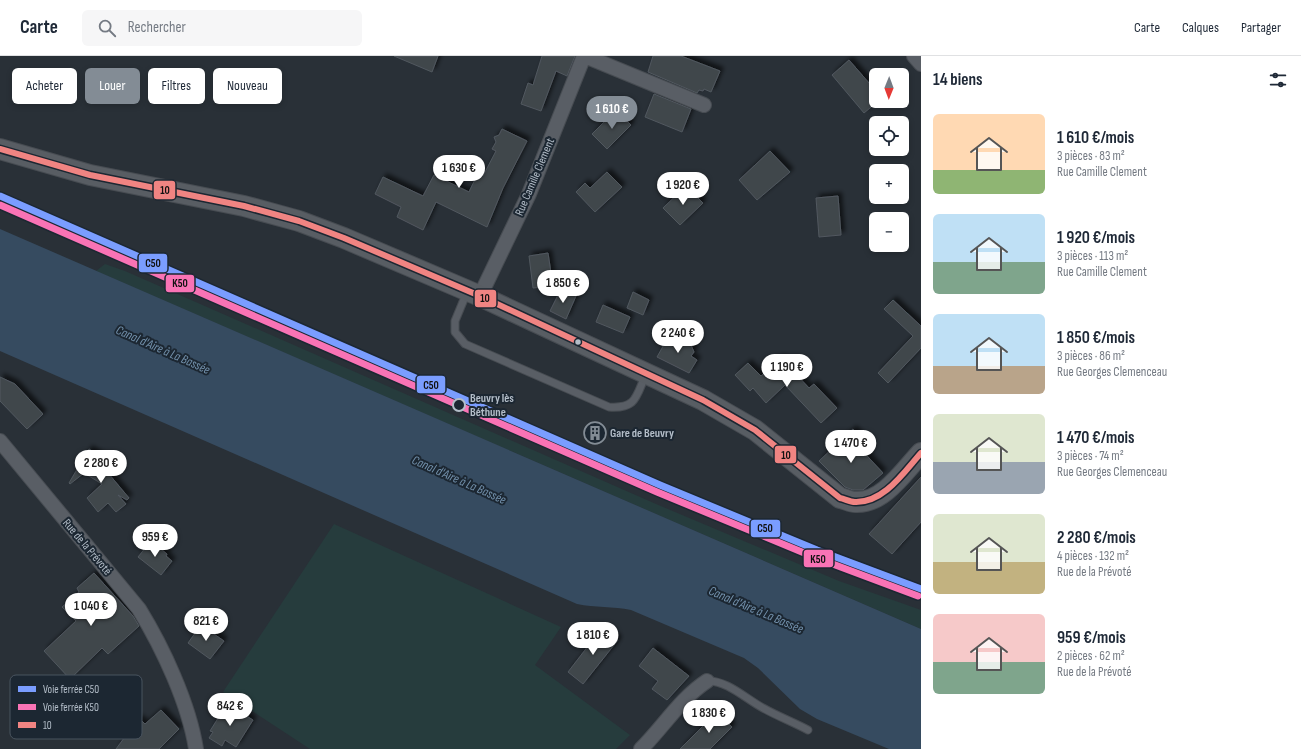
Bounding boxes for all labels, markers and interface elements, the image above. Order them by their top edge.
search box [82,10,362,46]
text: Carte [20,16,58,39]
icon: search [96,17,118,39]
text: Rechercher [128,18,186,37]
text: Carte [1134,19,1160,36]
text: Calques [1182,19,1219,36]
text: Partager [1241,19,1281,36]
chip: Acheter [12,68,77,104]
chip: Louer [85,68,140,104]
chip: Filtres [148,68,205,104]
chip: Nouveau [213,68,282,104]
north arrow [869,68,909,108]
map controls [869,68,909,252]
icon: filters [1267,69,1289,91]
text: 14 biens [933,70,983,90]
pin: 1 610 € [575,96,649,130]
text: 1 610 € [595,101,629,117]
button: locate [869,116,909,156]
text: 1 610 €/mois [1057,128,1134,148]
icon: home [965,130,1013,178]
street label: Rue Camille Clement [512,136,558,218]
text: 3 pièces · 83 m² [1057,148,1125,164]
pin: 1 630 € [422,155,496,189]
text: 1 630 € [442,160,476,176]
button: + [869,164,909,204]
text: Rue Camille Clement [1057,164,1147,180]
pin: 1 920 € [646,172,720,206]
text: 1 920 € [666,177,700,193]
line badge: 10 [153,180,176,200]
text: 10 [160,184,170,197]
button: − [869,212,909,252]
text: 1 920 €/mois [1057,228,1135,248]
icon: home [965,230,1013,278]
text: 3 pièces · 113 m² [1057,248,1128,264]
line badge: C50 [138,253,168,273]
text: C50 [145,257,161,270]
text: Rue Camille Clement [1057,264,1147,280]
pin: 1 850 € [526,270,600,304]
line badge: K50 [165,274,195,293]
text: 1 850 € [546,275,580,291]
text: K50 [172,277,188,290]
line badge: 10 [474,289,497,308]
text: 10 [480,292,490,305]
pin: 2 240 € [641,320,715,354]
water label: Canal d'Aire à La Bassée [113,322,213,378]
text: 2 240 € [661,325,695,341]
text: 1 850 €/mois [1057,328,1135,348]
icon: home [965,330,1013,378]
unlabelled marker [573,337,583,347]
text: 3 pièces · 86 m² [1057,348,1125,364]
pin: 1 190 € [750,354,824,388]
text: 1 190 € [770,359,804,375]
text: Rue Georges Clemenceau [1057,364,1167,380]
line badge: C50 [416,375,446,394]
text: C50 [423,379,439,392]
place label: Beuvry lès Béthune [470,391,514,420]
marker: Beuvry lès Béthune [452,398,466,412]
building icon: Gare de Beuvry [582,420,608,446]
place label: Gare de Beuvry [610,426,674,441]
text: 1 470 €/mois [1057,428,1135,448]
pin: 1 470 € [814,430,888,464]
icon: home [965,430,1013,478]
text: 1 470 € [834,435,868,451]
line badge: 10 [774,445,797,464]
text: 3 pièces · 74 m² [1057,448,1124,464]
text: 10 [781,449,791,462]
pin: 2 280 € [64,450,138,484]
water label: Canal d'Aire à La Bassée [409,452,509,508]
text: 2 280 € [84,455,118,471]
text: Rue Georges Clemenceau [1057,464,1167,480]
street label: Rue de la Prévoté [59,516,115,578]
line badge: C50 [750,519,781,538]
text: C50 [757,522,773,535]
pin: 959 € [127,524,183,558]
text: 2 280 €/mois [1057,528,1136,548]
text: 959 € [142,529,168,545]
icon: home [965,530,1013,578]
text: 4 pièces · 132 m² [1057,548,1129,564]
line badge: K50 [803,549,834,568]
text: K50 [810,553,826,566]
text: Rue de la Prévoté [1057,564,1132,580]
water label: Canal d'Aire à La Bassée [706,583,806,637]
pin: 1 040 € [54,593,128,627]
text: 1 040 € [74,598,108,614]
pin: 821 € [178,608,234,642]
text: 821 € [193,613,219,629]
pin: 1 810 € [556,622,630,656]
text: 1 810 € [576,627,610,643]
text: 959 €/mois [1057,628,1126,648]
icon: home [965,630,1013,678]
text: 2 pièces · 62 m² [1057,648,1125,664]
text: Rue de la Prévoté [1057,664,1132,680]
legend [10,675,142,739]
text: Voie ferrée C50 [43,683,99,696]
pin: 842 € [202,693,258,727]
text: 842 € [217,698,243,714]
pin: 1 830 € [672,700,746,734]
text: Voie ferrée K50 [43,701,99,714]
text: 1 830 € [692,705,726,721]
text: 10 [43,719,52,732]

